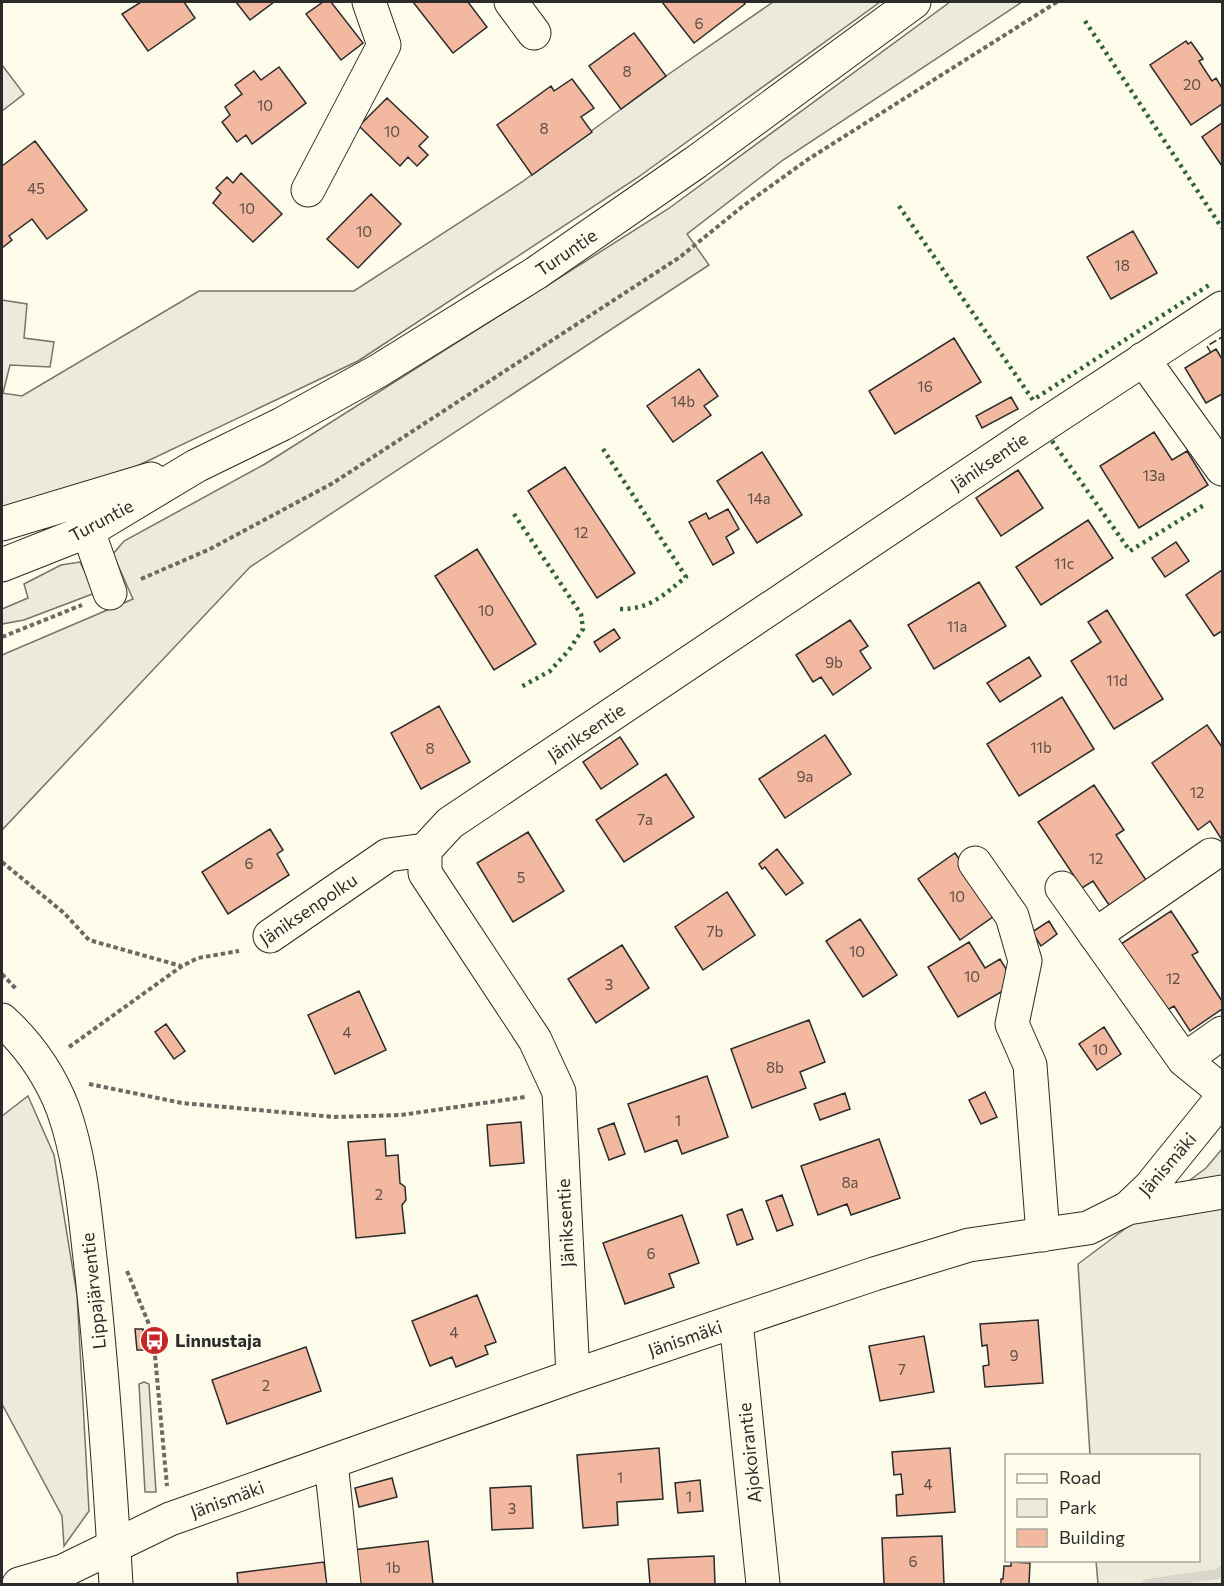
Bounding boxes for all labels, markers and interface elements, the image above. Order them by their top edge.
house number: 6 [694,14,704,32]
house number: 8 [622,62,632,80]
house number: 20 [1183,75,1201,93]
house number: 10 [257,96,273,114]
house number: 8 [539,119,549,137]
house number: 10 [384,122,400,140]
house number: 45 [27,179,45,197]
house number: 10 [239,199,255,217]
house number: 10 [356,222,372,240]
street label: Turuntie [531,224,601,280]
house number: 18 [1114,256,1130,274]
house number: 16 [917,377,933,395]
house number: 14b [671,392,695,410]
street label: Jäniksentie [946,427,1032,495]
house number: 13a [1143,466,1165,484]
house number: 14a [747,489,771,507]
street label: Turuntie [65,494,137,546]
house number: 12 [574,523,588,541]
house number: 11c [1054,554,1074,572]
house number: 10 [478,601,494,619]
house number: 11a [947,617,967,635]
house number: 9b [825,653,843,671]
house number: 11d [1106,671,1128,689]
street label: Jäniksentie [543,698,629,766]
house number: 11b [1030,738,1052,756]
house number: 8 [425,739,435,757]
house number: 9a [797,767,813,785]
house number: 12 [1190,783,1204,801]
house number: 7a [637,810,653,828]
house number: 12 [1089,849,1103,867]
house number: 6 [244,854,254,872]
street label: Jäniksenpolku [255,868,361,950]
house number: 5 [517,868,525,886]
house number: 10 [949,887,965,905]
house number: 7b [707,922,724,940]
house number: 10 [849,942,865,960]
house number: 10 [964,967,980,985]
house number: 12 [1166,969,1180,987]
house number: 3 [605,975,613,993]
house number: 4 [343,1023,352,1041]
house number: 10 [1092,1040,1108,1058]
house number: 8b [766,1058,784,1076]
house number: 1 [675,1111,681,1129]
street label: Jänismäki [1133,1128,1201,1200]
house number: 8a [842,1173,858,1191]
street label: Jäniksentie [552,1178,578,1268]
house number: 2 [375,1185,383,1203]
street label: Lippajärventie [76,1232,110,1350]
house number: 6 [646,1244,656,1262]
street label: Jänismäki [645,1315,725,1361]
house number: 4 [450,1323,459,1341]
bus stop icon: Linnustaja [138,1324,170,1356]
place label: Linnustaja [175,1329,261,1351]
house number: 9 [1009,1346,1019,1364]
house number: 7 [898,1360,906,1378]
house number: 2 [262,1376,270,1394]
street label: Ajokoirantie [733,1402,765,1504]
legend [1005,1454,1200,1562]
text: Road [1059,1466,1101,1488]
house number: 1 [617,1468,623,1486]
street label: Jänismäki [187,1475,267,1523]
house number: 4 [924,1475,933,1493]
house number: 1 [686,1487,692,1505]
text: Park [1059,1496,1097,1518]
house number: 3 [508,1499,516,1517]
text: Building [1059,1526,1125,1548]
house number: 6 [908,1552,918,1570]
house number: 1b [385,1558,401,1576]

